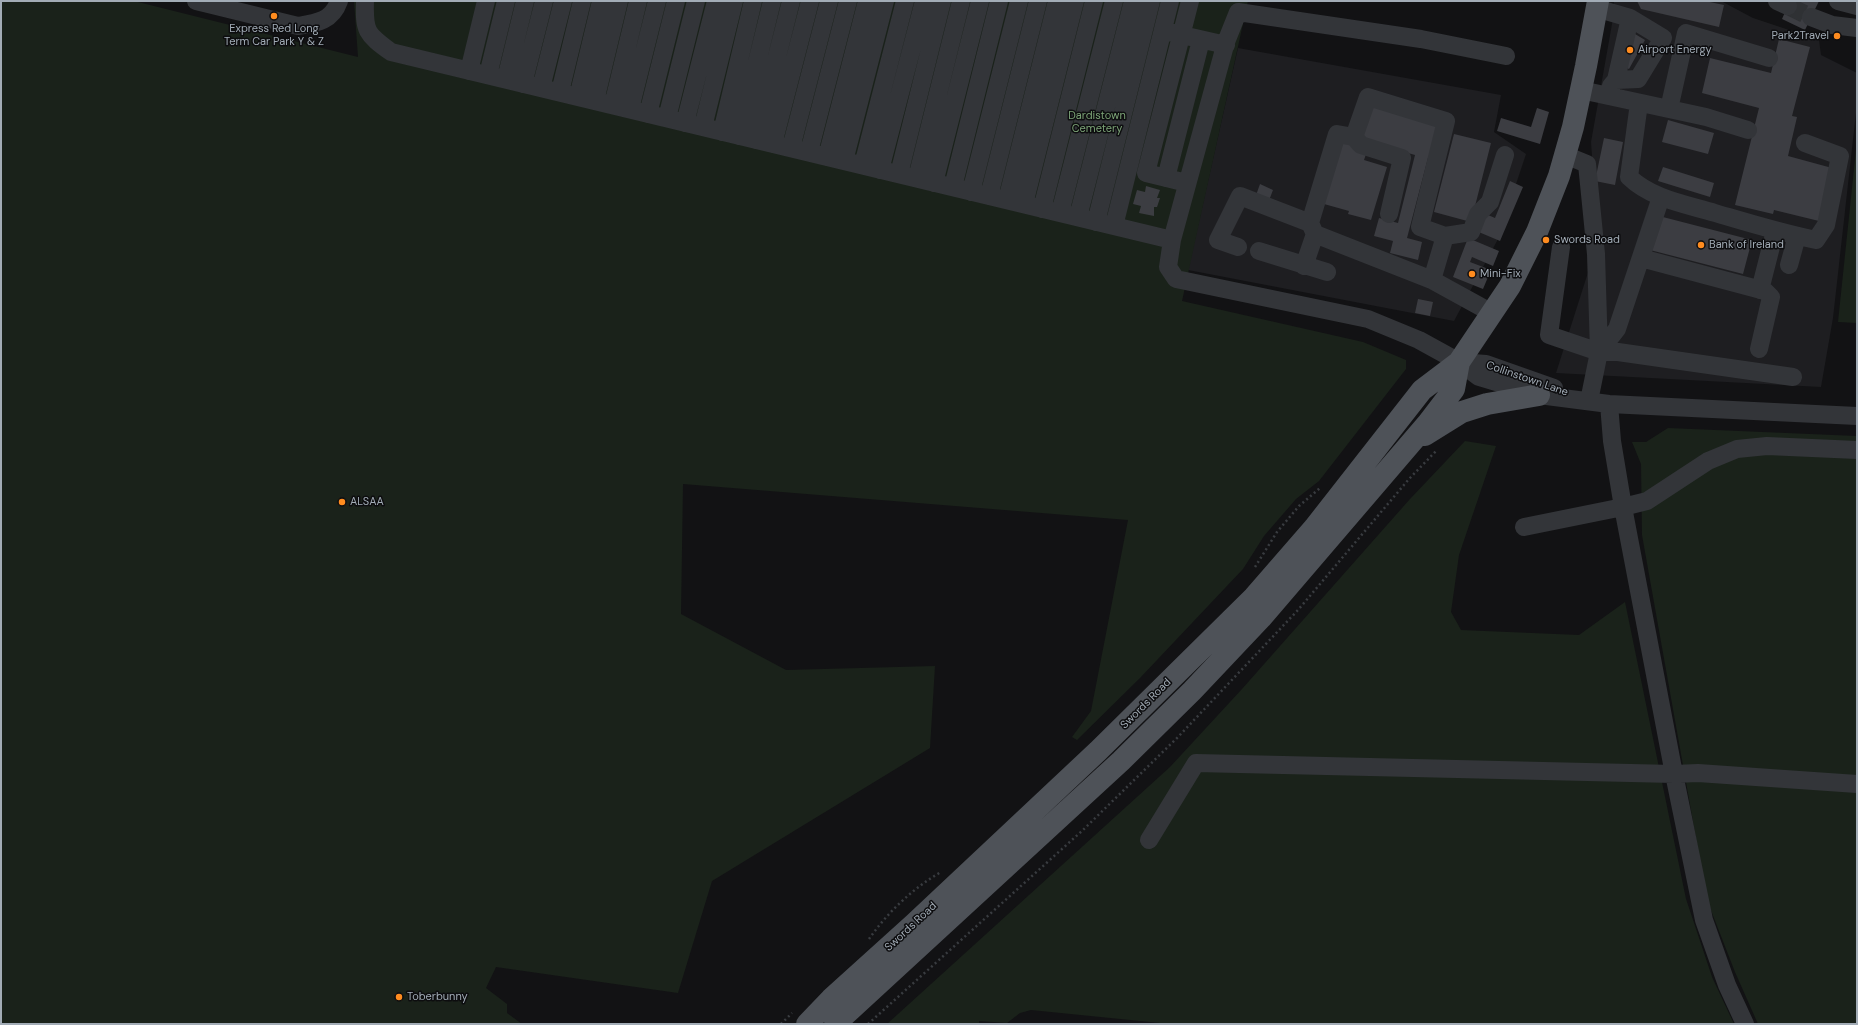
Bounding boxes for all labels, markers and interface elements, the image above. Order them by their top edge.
marker: Express Red Long Term Car Park Y & Z [269,11,279,21]
place label: Express Red Long Term Car Park Y & Z [224,22,324,48]
place label: Park2Travel [1772,29,1829,43]
marker: Park2Travel [1832,31,1842,41]
place label: Airport Energy [1638,43,1712,57]
marker: Airport Energy [1625,45,1635,55]
park label: Dardistown Cemetery [1068,109,1126,135]
place label: Swords Road [1554,233,1620,247]
marker: Swords Road [1541,235,1551,245]
place label: Bank of Ireland [1709,238,1784,252]
marker: Bank of Ireland [1696,240,1706,250]
place label: Mini-Fix [1480,267,1521,281]
marker: Mini-Fix [1467,269,1477,279]
street label: Collinstown Lane [1484,359,1570,399]
place label: ALSAA [350,495,384,509]
marker: ALSAA [337,497,347,507]
street label: Swords Road [1118,676,1174,732]
street label: Swords Road [882,900,940,954]
place label: Toberbunny [407,990,468,1004]
marker: Toberbunny [394,992,404,1002]

